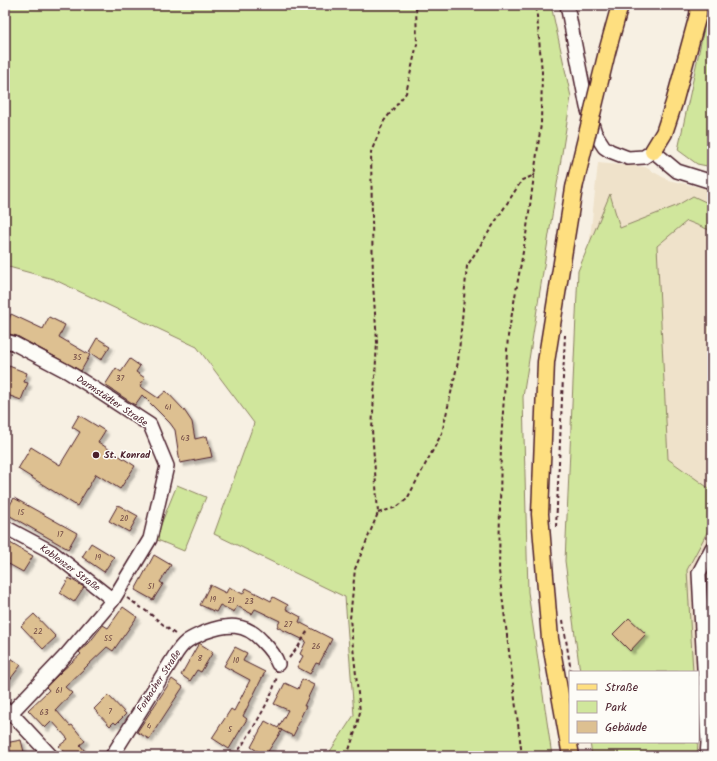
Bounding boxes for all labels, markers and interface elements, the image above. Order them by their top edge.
house number: 35 [73,351,82,364]
street label: Darmstädter Straße [73,371,151,431]
house number: 37 [116,372,124,385]
house number: 41 [165,401,172,414]
house number: 43 [181,432,190,445]
place label: St. Konrad [104,447,151,463]
marker: St. Konrad [91,450,101,460]
house number: 15 [18,506,25,519]
house number: 20 [120,512,128,525]
house number: 17 [57,528,63,541]
street label: Koblenzer Straße [36,540,104,596]
house number: 19 [95,551,101,564]
house number: 51 [148,580,155,593]
house number: 19 [210,593,216,606]
house number: 21 [227,594,235,607]
house number: 23 [244,595,254,608]
house number: 27 [284,618,292,631]
house number: 22 [33,625,43,638]
house number: 55 [104,632,113,645]
house number: 26 [311,640,321,653]
street label: Forbacher Straße [133,646,186,716]
house number: 8 [198,652,203,665]
house number: 10 [233,654,239,667]
legend [569,671,699,743]
text: Straße [605,678,639,697]
house number: 61 [56,684,63,697]
text: Park [605,698,627,717]
house number: 7 [108,705,112,718]
house number: 63 [39,706,49,719]
text: Gebäude [605,718,647,737]
house number: 4 [147,720,152,733]
house number: 5 [228,723,233,736]

